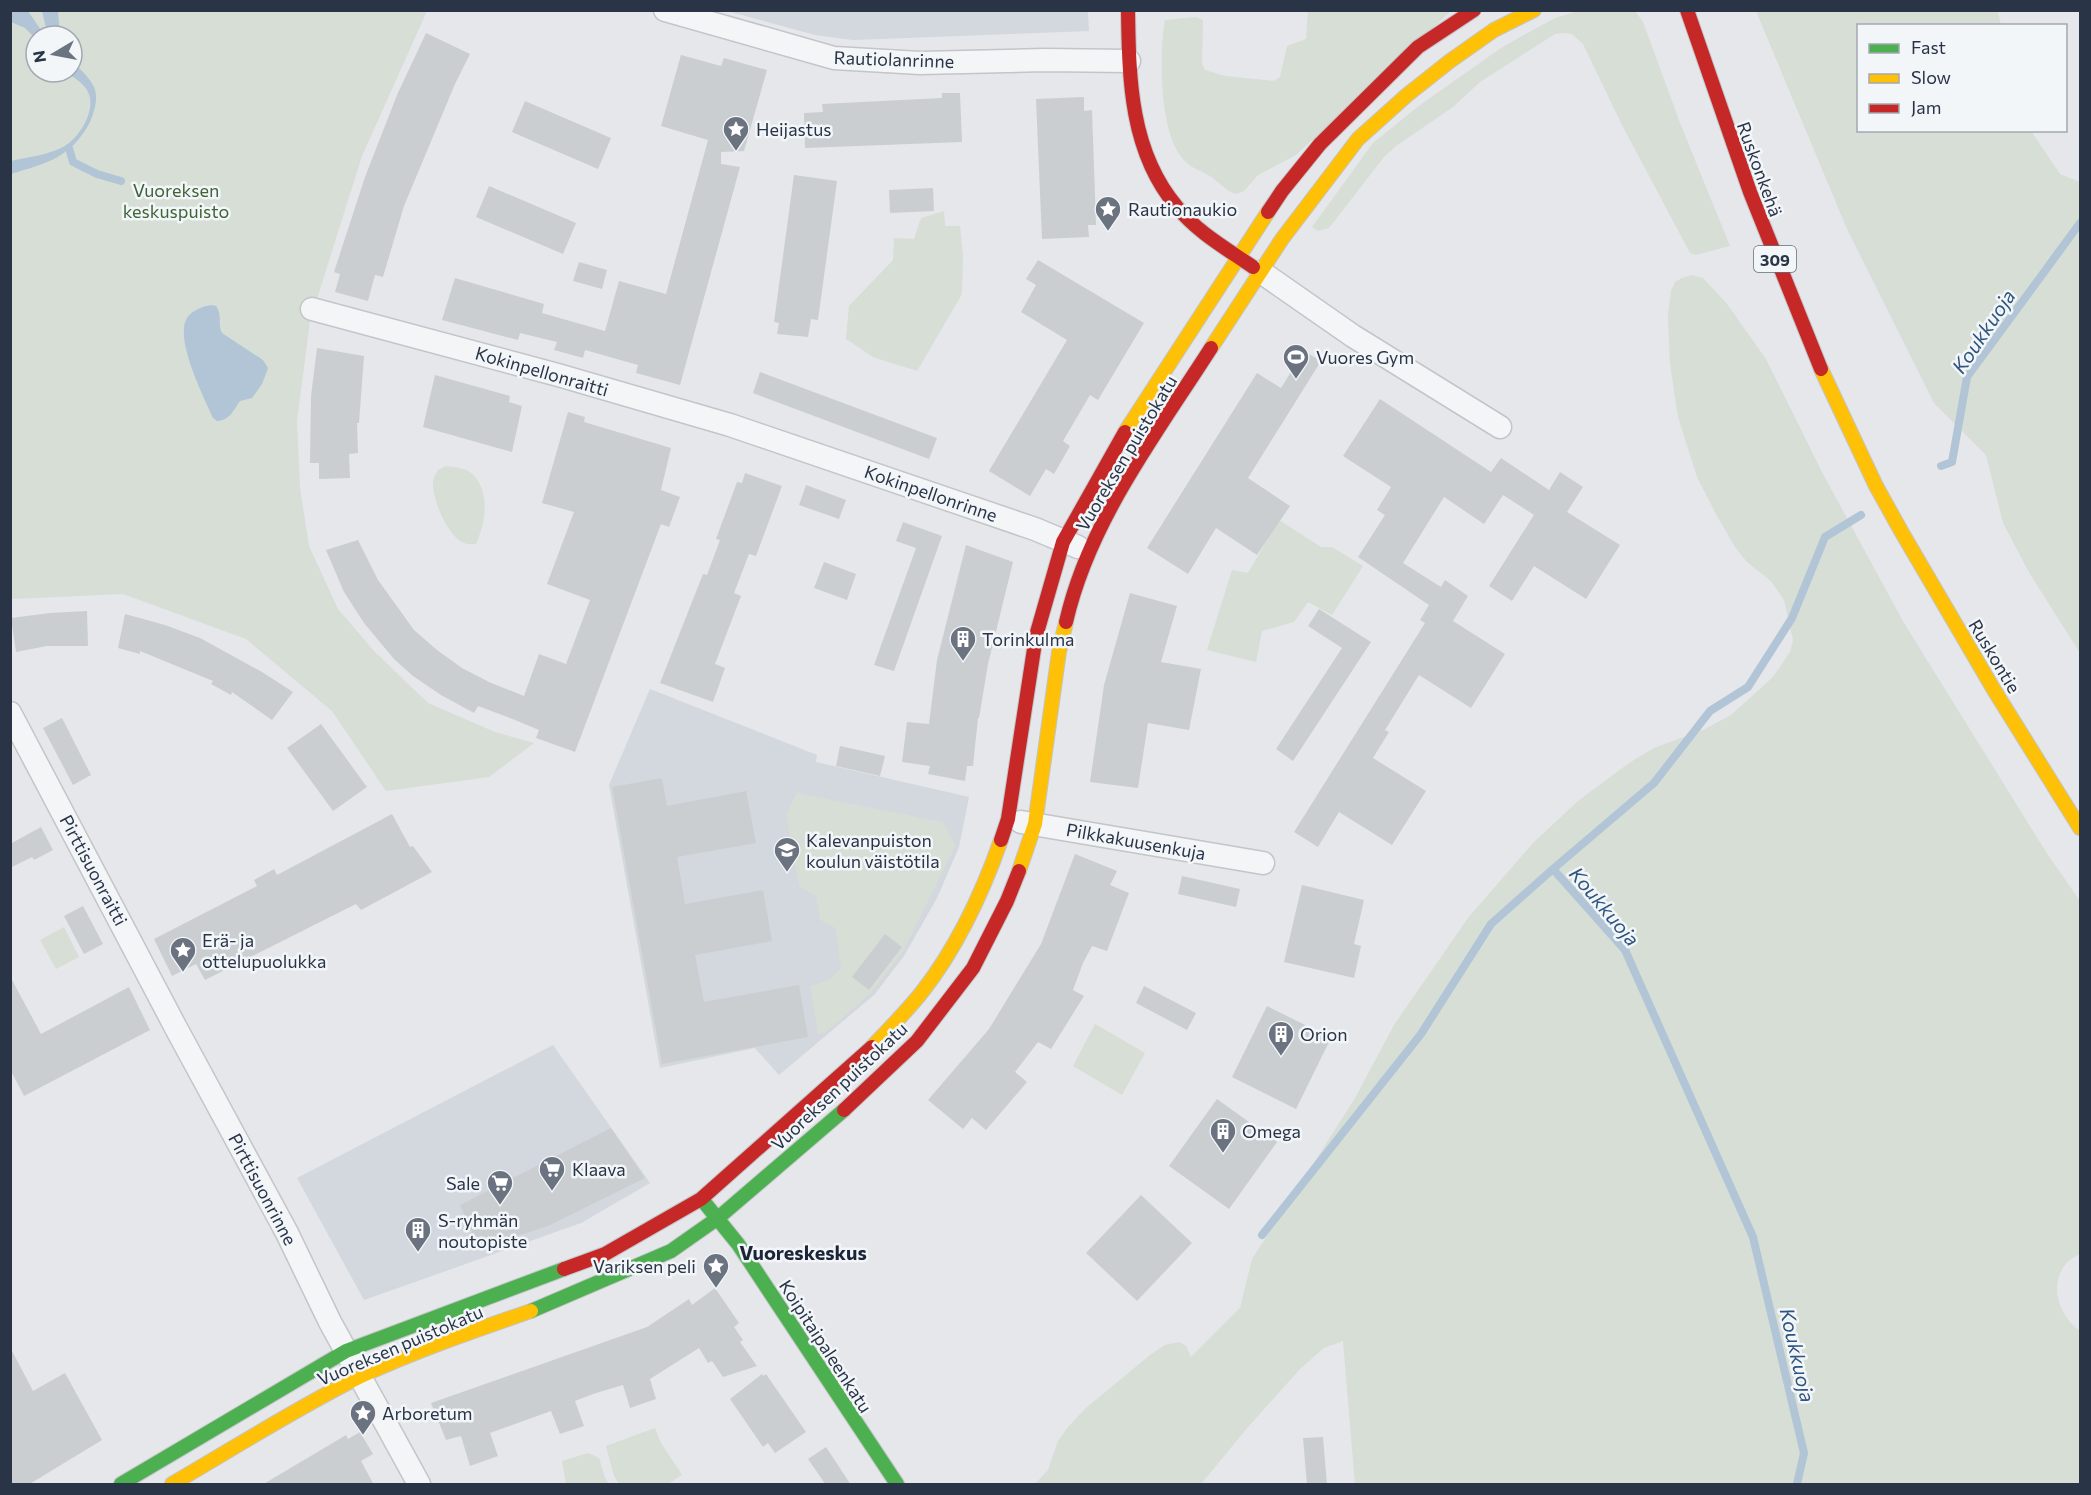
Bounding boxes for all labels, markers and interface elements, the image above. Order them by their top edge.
north arrow [24,24,84,84]
legend [1857,24,2067,132]
text: Fast [1911,36,1946,58]
street label: Rautiolanrinne [833,46,955,72]
text: N [28,49,49,64]
text: Slow [1911,66,1951,88]
text: Jam [1911,96,1941,118]
place icon: Heijastus [721,114,751,152]
place label: Heijastus [756,118,831,140]
street label: Ruskonkehä [1733,119,1787,219]
park label: Vuoreksen keskuspuisto [123,179,229,222]
place icon: Rautionaukio [1093,194,1123,232]
place label: Rautionaukio [1128,198,1237,220]
road number: 309 [1754,246,1796,272]
water label: Koukkuoja [1946,285,2020,377]
street label: Kokinpellonraitti [473,341,611,401]
sports icon: Vuores Gym [1281,342,1311,380]
place label: Vuores Gym [1316,346,1414,368]
street label: Vuoreksen puistokatu [1071,371,1181,535]
street label: Kokinpellonrinne [862,460,1000,526]
street label: Ruskontie [1964,615,2026,697]
building icon: Torinkulma [948,624,978,662]
place label: Torinkulma [982,628,1075,650]
street label: Pirttisuonraitti [56,811,132,929]
street label: Pilkkakuusenkuja [1065,818,1207,864]
place label: Kalevanpuiston koulun väistötila [806,829,940,872]
school or university icon: Kalevanpuiston koulun väistötila [772,835,802,873]
water label: Koukkuoja [1565,862,1645,950]
place label: Erä- ja ottelupuolukka [202,929,326,972]
place icon: Erä- ja ottelupuolukka [168,935,198,973]
street label: Vuoreksen puistokatu [766,1017,912,1155]
building icon: Orion [1266,1019,1296,1057]
place label: Orion [1300,1023,1348,1045]
building icon: Omega [1208,1116,1238,1154]
place label: Omega [1242,1120,1301,1142]
street label: Pirttisuonrinne [224,1129,302,1249]
supermarket icon: Klaava [537,1154,567,1192]
place label: Klaava [572,1158,626,1180]
supermarket icon: Sale [485,1168,515,1206]
place label: Sale [446,1172,480,1194]
place label: S-ryhmän noutopiste [438,1209,527,1252]
building icon: S-ryhmän noutopiste [403,1215,433,1253]
district label: Vuoreskeskus [739,1240,867,1264]
place icon: Variksen peli [701,1251,731,1289]
place label: Variksen peli [593,1255,696,1277]
street label: Koipitaipaleenkatu [775,1275,877,1417]
street label: Vuoreksen puistokatu [314,1300,486,1390]
water label: Koukkuoja [1776,1306,1820,1404]
place icon: Arboretum [348,1398,378,1436]
place label: Arboretum [382,1402,472,1424]

